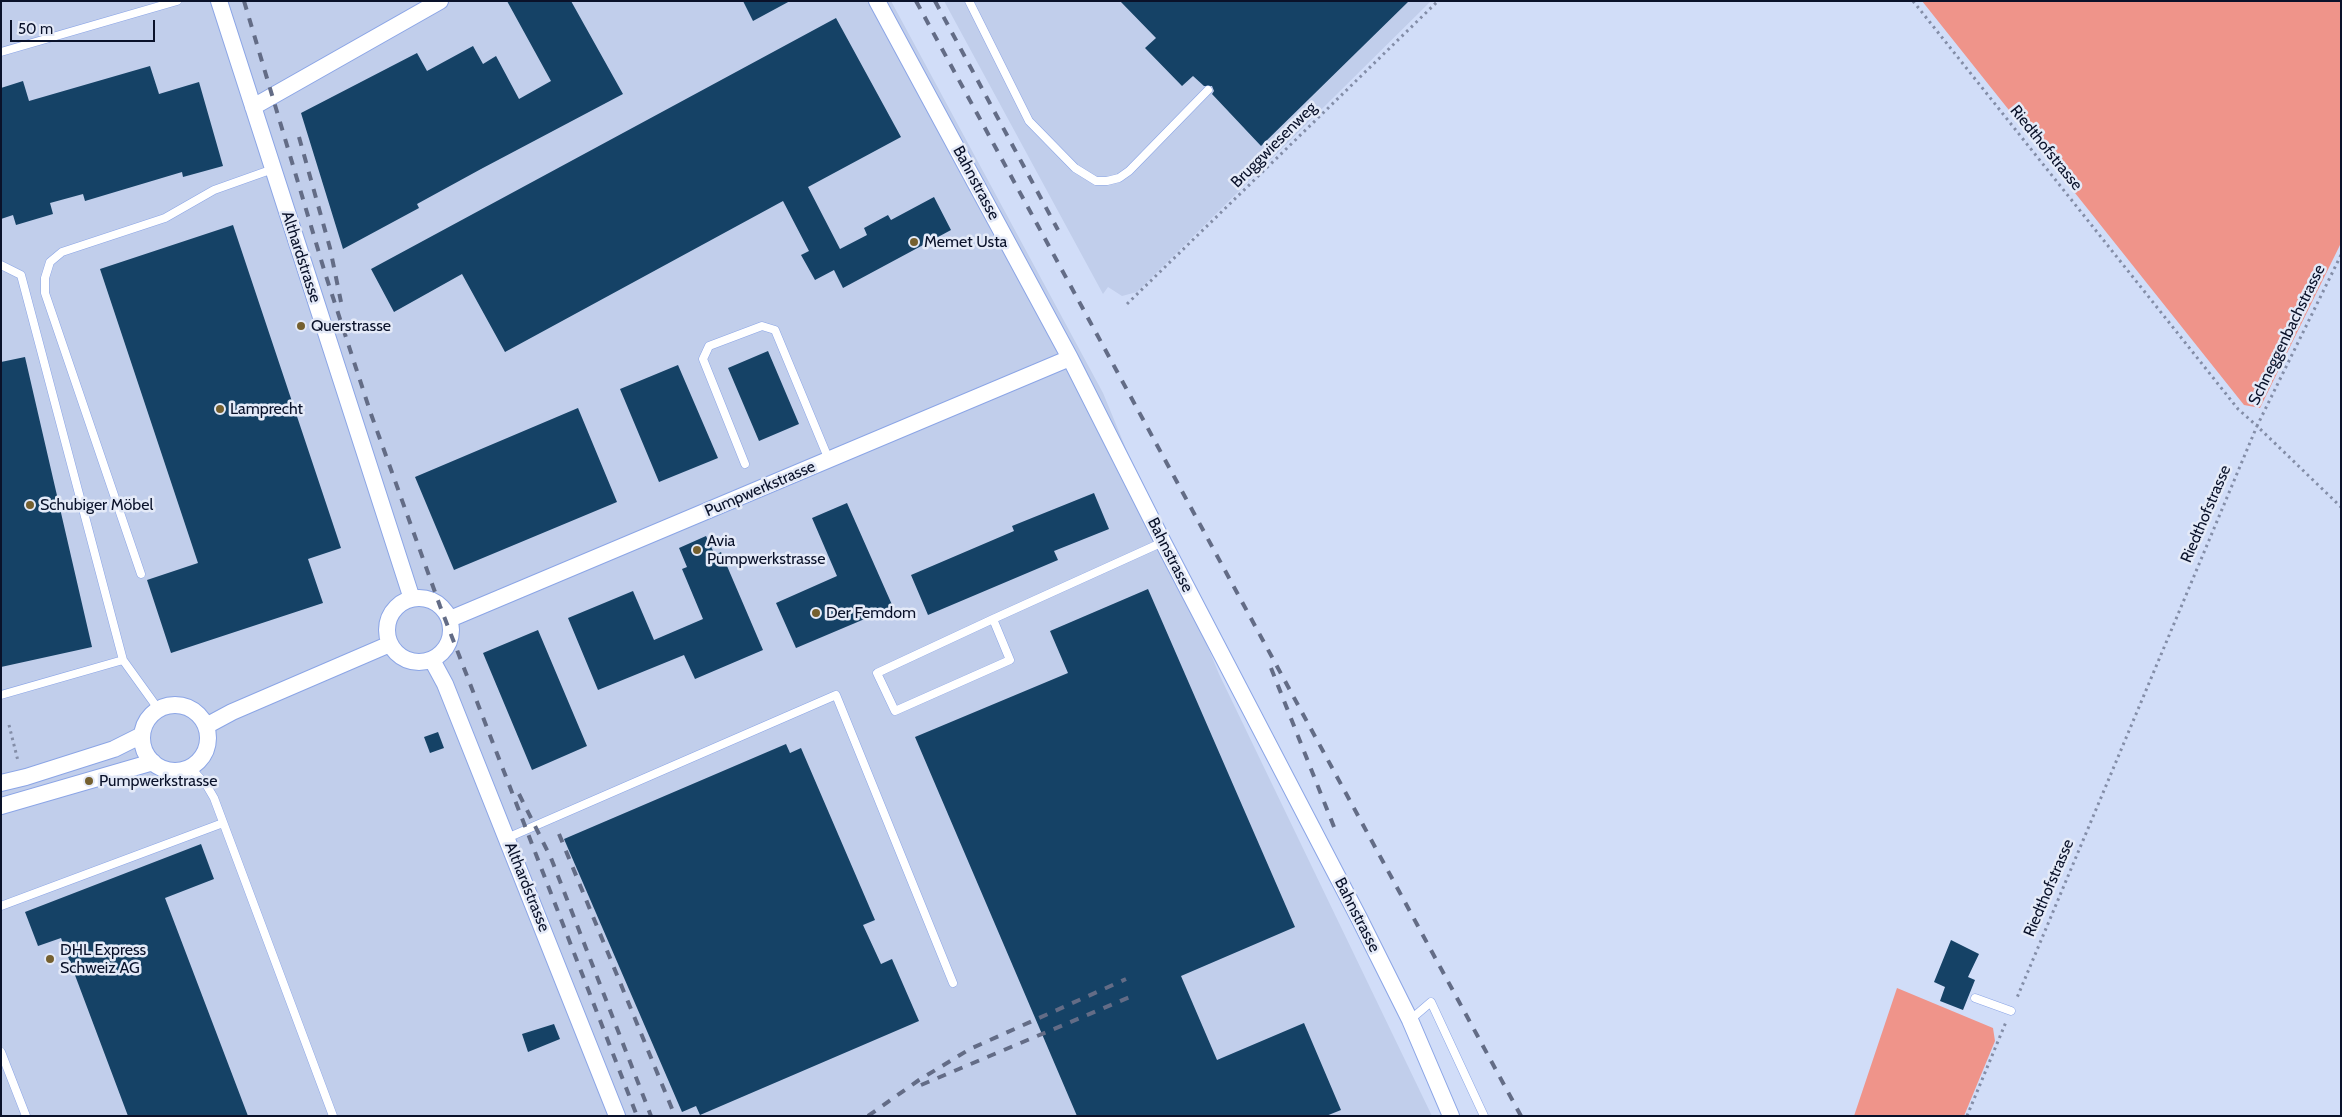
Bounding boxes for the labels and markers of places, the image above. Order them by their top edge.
place label: Memet Usta [924,232,1007,252]
marker: Memet Usta [908,236,920,248]
place label: Querstrasse [311,316,391,336]
marker: Querstrasse [295,320,307,332]
place label: Lamprecht [230,399,303,419]
marker: Lamprecht [214,403,226,415]
place label: Schubiger Möbel [40,495,153,515]
marker: Schubiger Möbel [24,499,36,511]
place label: Avia Pumpwerkstrasse [707,531,825,569]
marker: Avia Pumpwerkstrasse [691,544,703,556]
place label: Der Femdom [826,603,916,623]
marker: Der Femdom [810,607,822,619]
place label: Pumpwerkstrasse [99,771,217,791]
marker: Pumpwerkstrasse [83,775,95,787]
place label: DHL Express Schweiz AG [60,940,146,978]
marker: DHL Express Schweiz AG [44,953,56,965]

